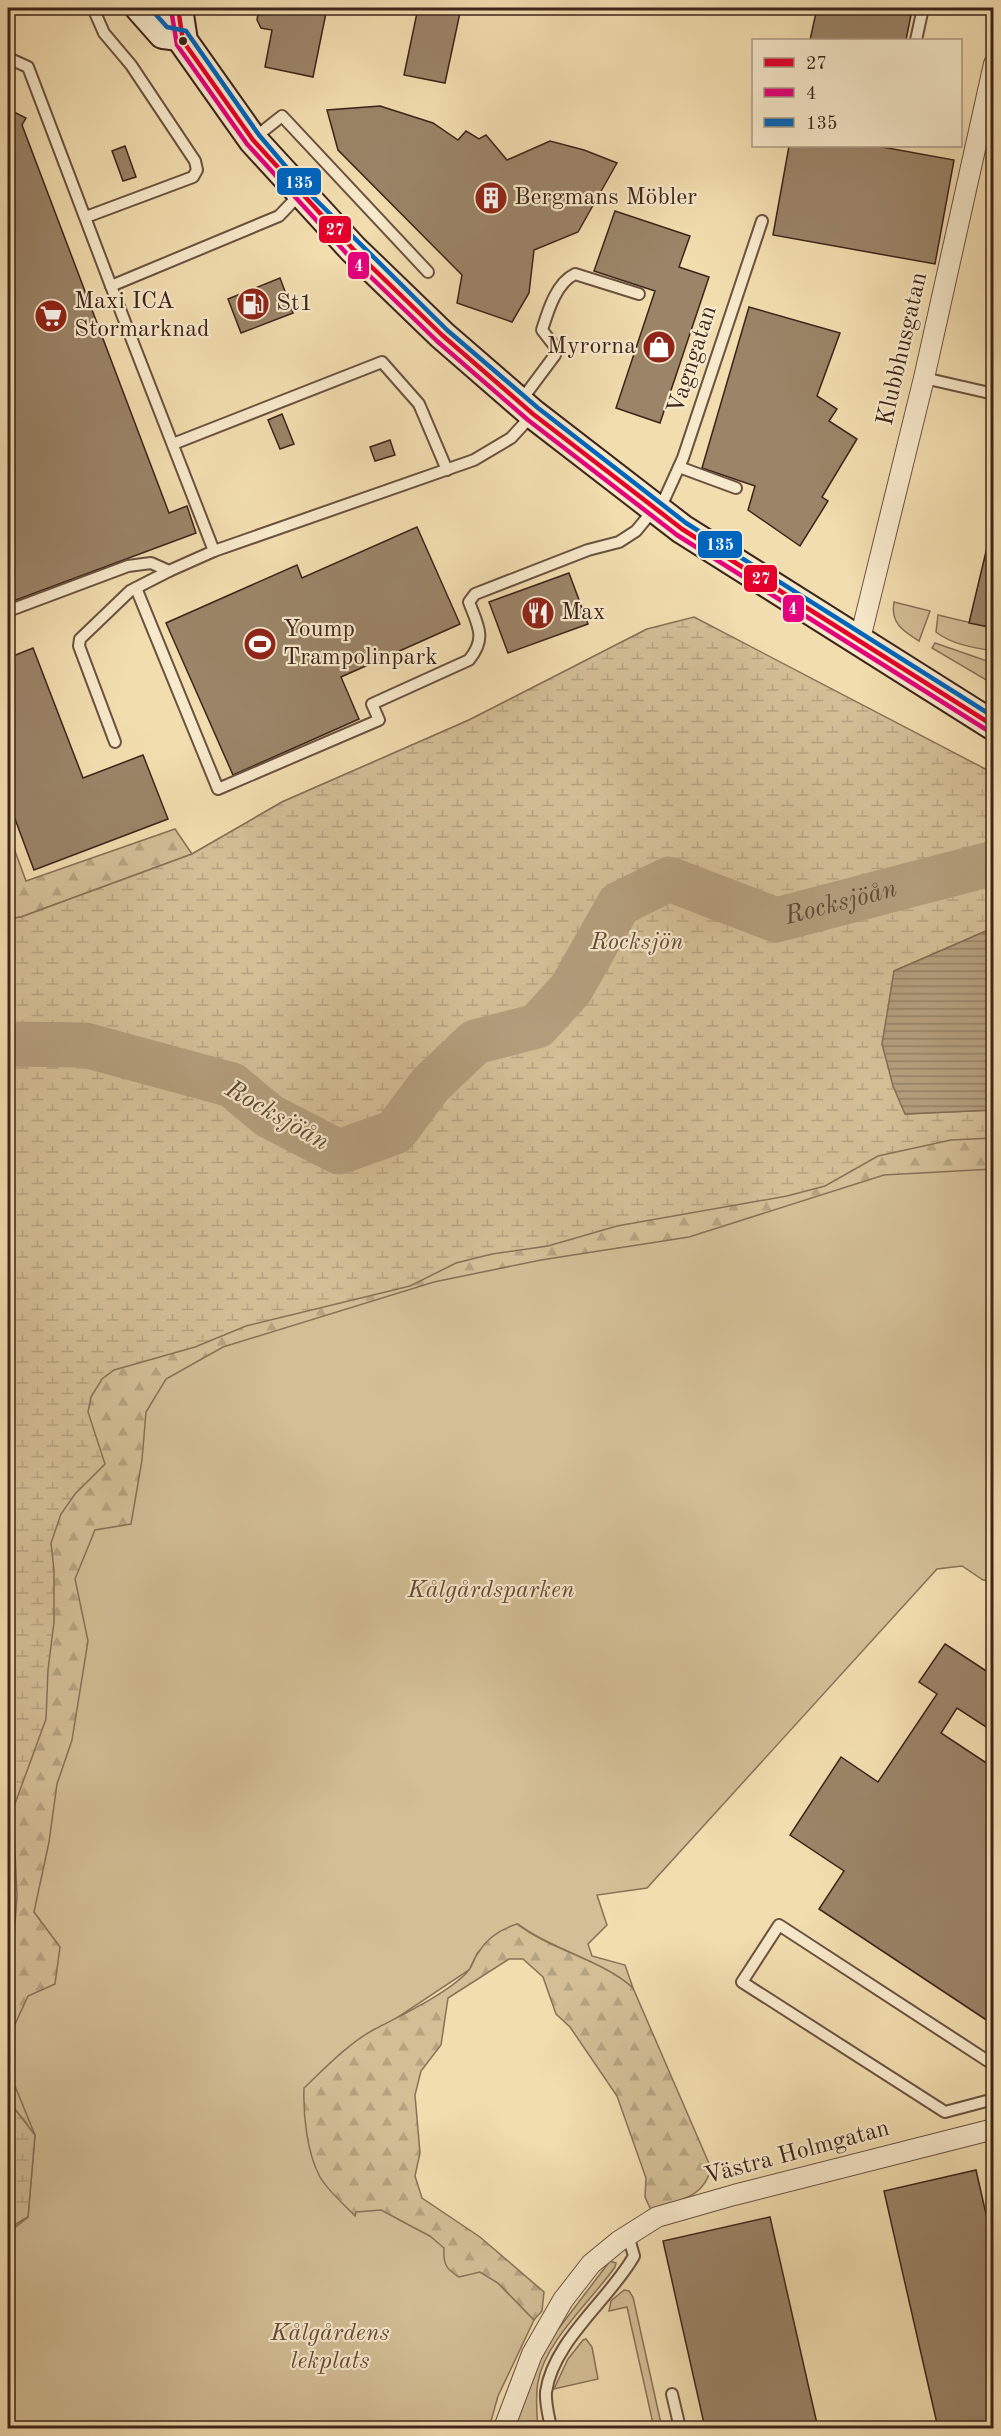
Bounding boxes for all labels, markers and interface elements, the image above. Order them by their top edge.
unlabelled marker [177,35,189,47]
legend [752,39,962,147]
text: 27 [806,55,827,73]
text: 4 [806,85,816,103]
text: 135 [806,115,837,133]
line badge: 135 [276,167,322,196]
text: 135 [285,176,313,192]
building icon: Bergmans Möbler [473,180,509,216]
place label: Bergmans Möbler [514,186,697,210]
line badge: 27 [318,215,352,244]
text: 27 [326,223,344,239]
line badge: 4 [347,251,370,280]
text: 4 [354,259,364,275]
street label: Klubbhusgatan [874,270,932,428]
fuel station icon: St1 [235,286,271,322]
place label: Maxi ICA Stormarknad [74,290,210,342]
place label: St1 [276,292,313,316]
supermarket icon: Maxi ICA Stormarknad [33,298,69,334]
street label: Vagngatan [664,303,722,417]
shop icon: Myrorna [641,329,677,365]
place label: Myrorna [547,335,636,359]
line badge: 135 [697,530,743,559]
text: 135 [706,538,734,554]
line badge: 27 [743,564,778,593]
text: 27 [752,572,770,588]
line badge: 4 [782,594,805,623]
restaurant icon: Max [520,595,556,631]
place label: Max [561,601,605,625]
text: 4 [788,602,798,618]
place label: Yoump Trampolinpark [283,618,438,670]
sports icon: Yoump Trampolinpark [242,626,278,662]
water label: Rocksjöån [781,876,900,930]
park label: Rocksjön [589,931,684,955]
water label: Rocksjöån [220,1076,333,1156]
park label: Kålgårdsparken [407,1579,575,1603]
street label: Västra Holmgatan [702,2117,892,2189]
park label: Kålgårdens lekplats [269,2322,390,2374]

